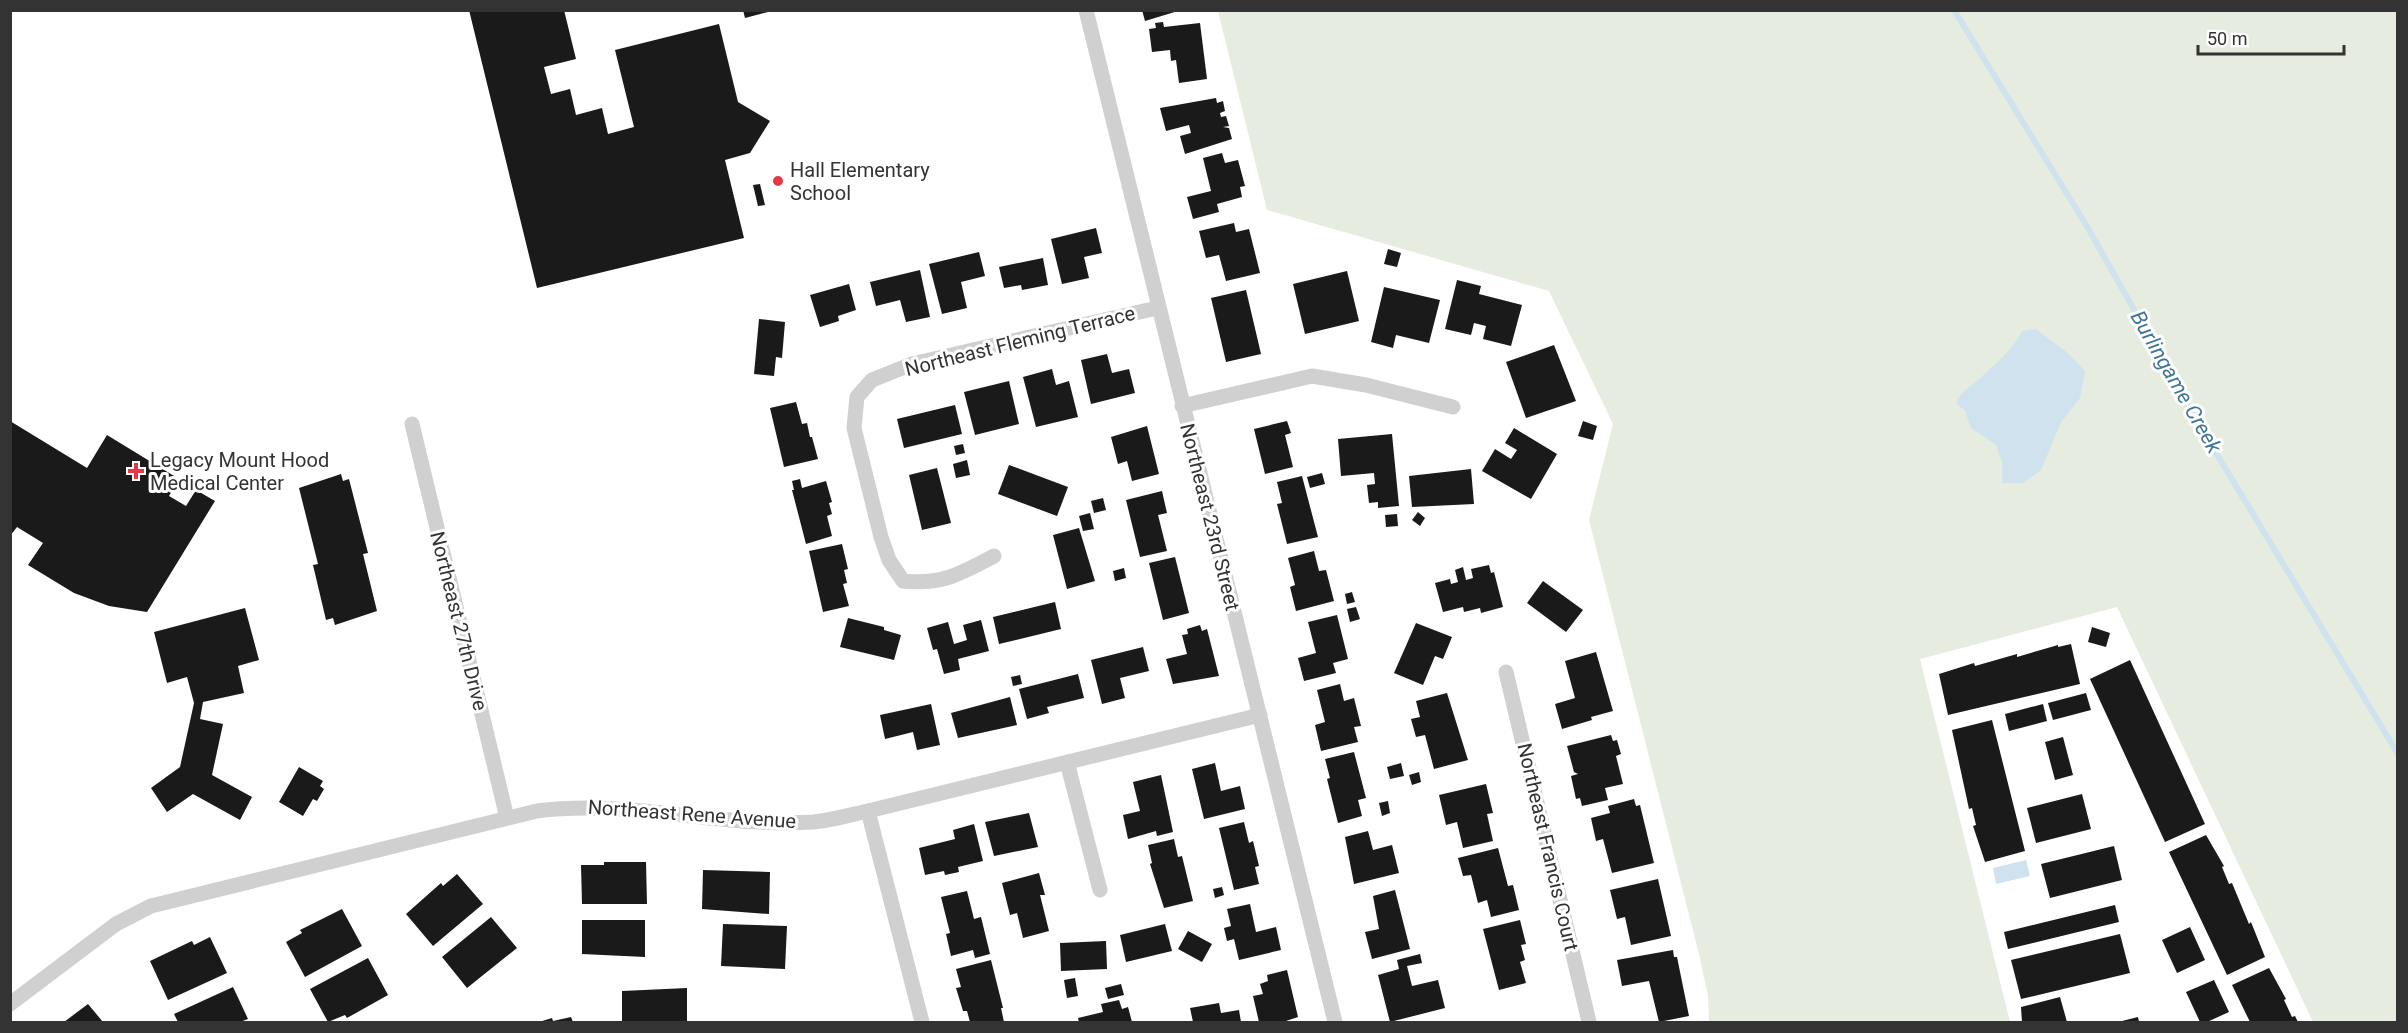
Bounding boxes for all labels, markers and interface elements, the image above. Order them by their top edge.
scale bar [2198,18,2344,56]
text: 50 m [2207,28,2247,49]
place label: Hall Elementary School [790,158,930,205]
marker: Hall Elementary School [771,174,785,188]
street label: Northeast Fleming Terrace [902,301,1138,381]
water label: Burlingame Creek [2126,307,2227,458]
street label: Northeast 23rd Street [1175,421,1245,613]
place label: Legacy Mount Hood Medical Center [150,448,329,495]
marker: Legacy Mount Hood Medical Center [127,462,145,480]
street label: Northeast 27th Drive [425,529,493,713]
street label: Northeast Francis Court [1512,741,1584,953]
street label: Northeast Rene Avenue [587,795,797,833]

